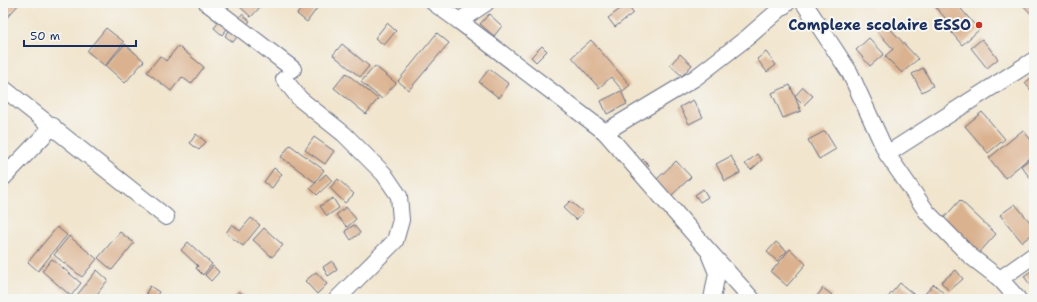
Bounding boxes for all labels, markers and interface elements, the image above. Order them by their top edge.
place label: Complexe scolaire ESSO [788,15,971,35]
marker: Complexe scolaire ESSO [974,20,984,30]
scale bar [24,22,136,48]
text: 50 m [30,28,60,44]

